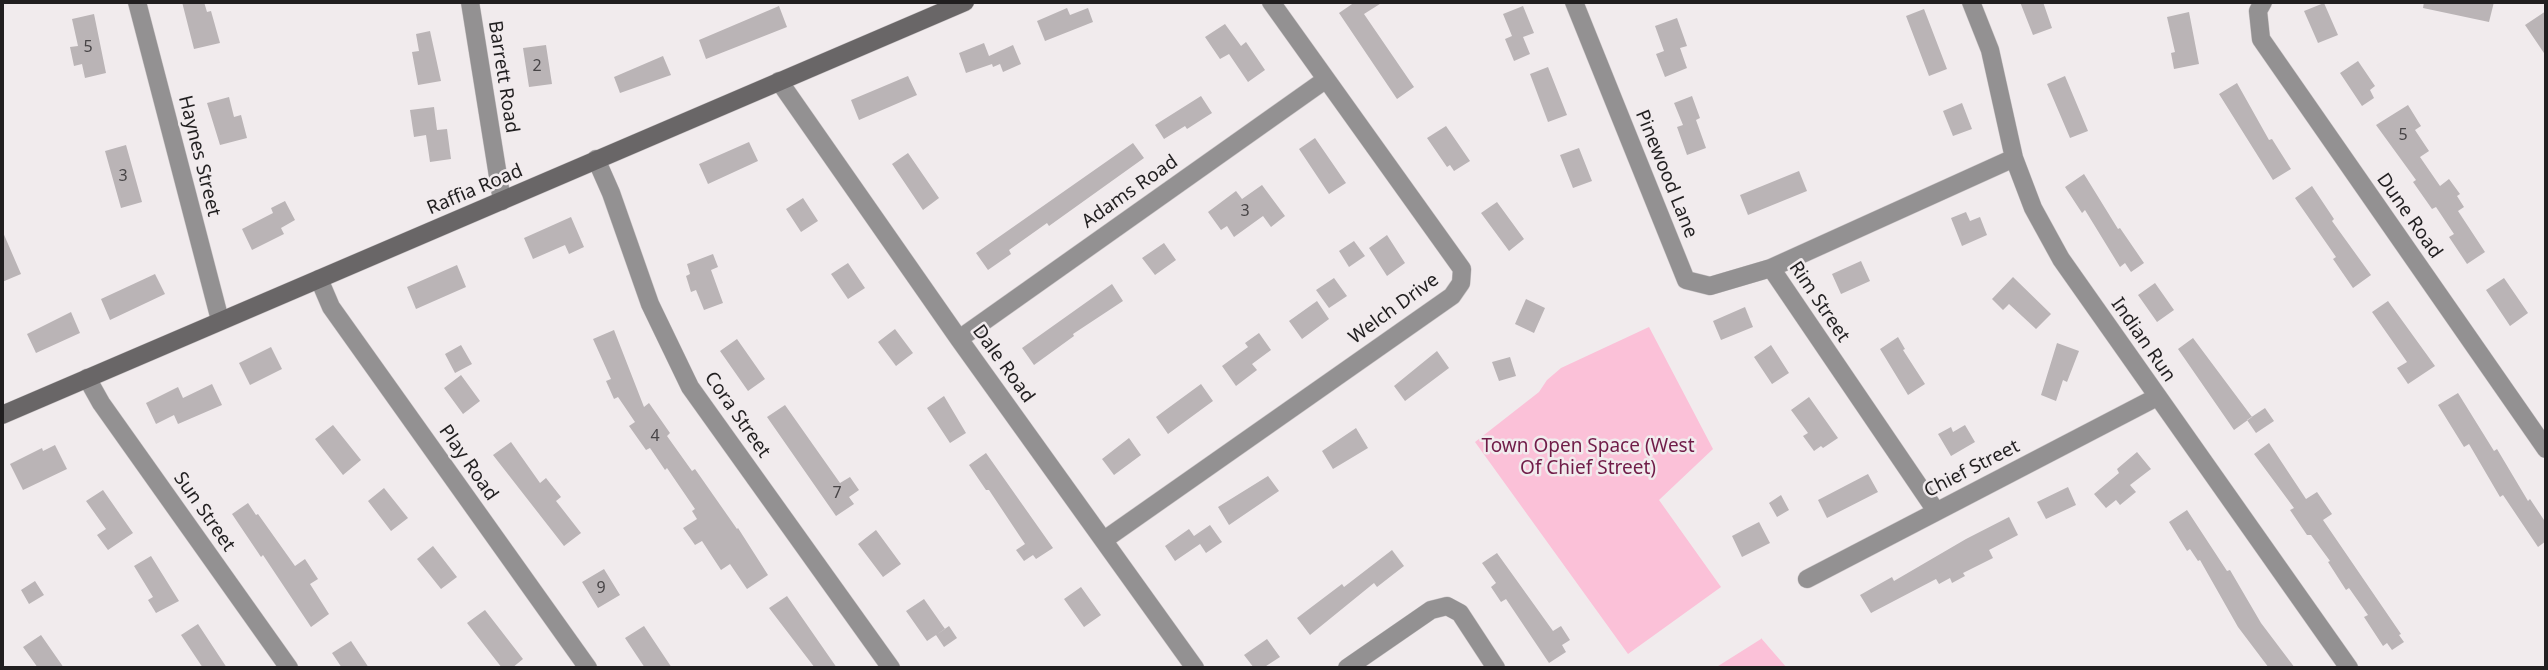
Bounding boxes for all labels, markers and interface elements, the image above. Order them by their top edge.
street label: Barrett Road [483,19,523,135]
house number: 5 [83,37,93,57]
house number: 2 [532,56,542,76]
street label: Haynes Street [173,93,225,219]
street label: Pinewood Lane [1630,107,1702,241]
house number: 5 [2398,125,2408,145]
street label: Adams Road [1078,151,1182,233]
street label: Raffia Road [424,160,526,220]
house number: 3 [118,166,128,186]
street label: Dune Road [2371,169,2447,263]
house number: 3 [1240,201,1250,221]
street label: Rim Street [1784,257,1854,347]
street label: Welch Drive [1345,269,1443,349]
street label: Indian Run [2106,294,2180,386]
street label: Dale Road [967,321,1039,407]
street label: Cora Street [699,368,775,462]
street label: Play Road [434,421,502,505]
house number: 4 [650,426,660,446]
street label: Chief Street [1921,435,2023,503]
park label: Town Open Space (West Of Chief Street) [1481,436,1695,480]
street label: Sun Street [168,468,240,556]
house number: 7 [832,483,842,503]
house number: 9 [596,578,606,598]

